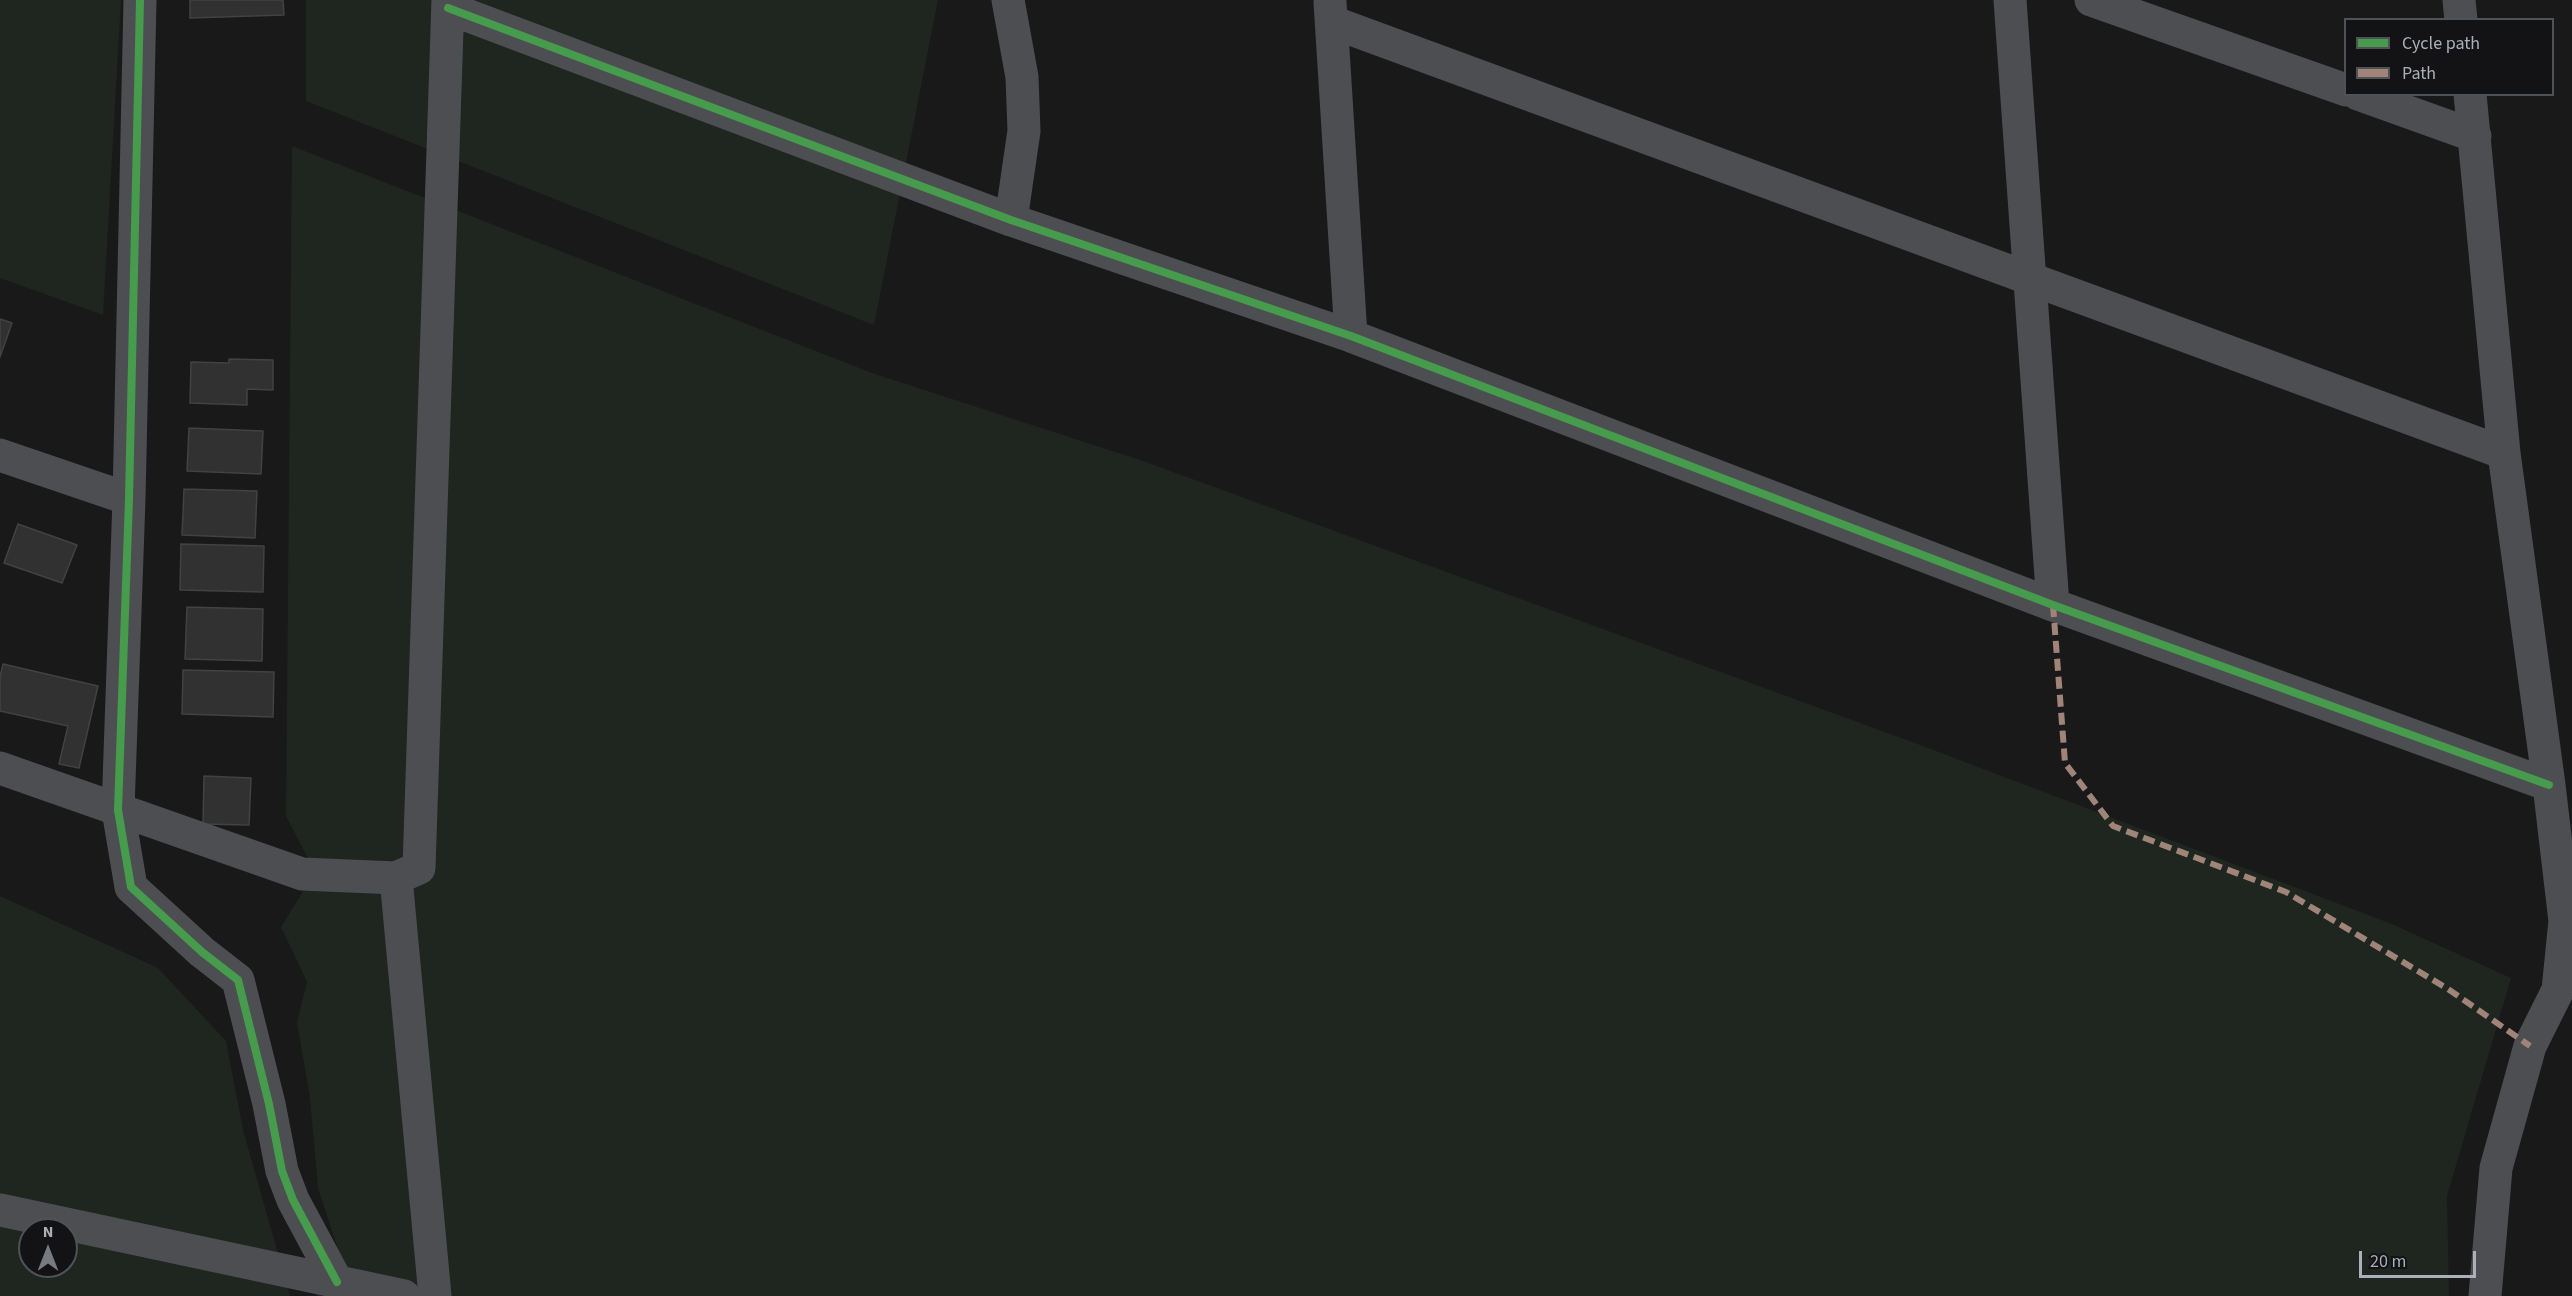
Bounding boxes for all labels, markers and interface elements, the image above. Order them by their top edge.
legend [2344,18,2554,96]
text: Cycle path [2402,31,2480,56]
text: Path [2402,61,2436,86]
north arrow [18,1218,78,1278]
text: N [43,1221,53,1243]
scale bar [2362,1239,2479,1277]
text: 20 m [2370,1249,2406,1274]

